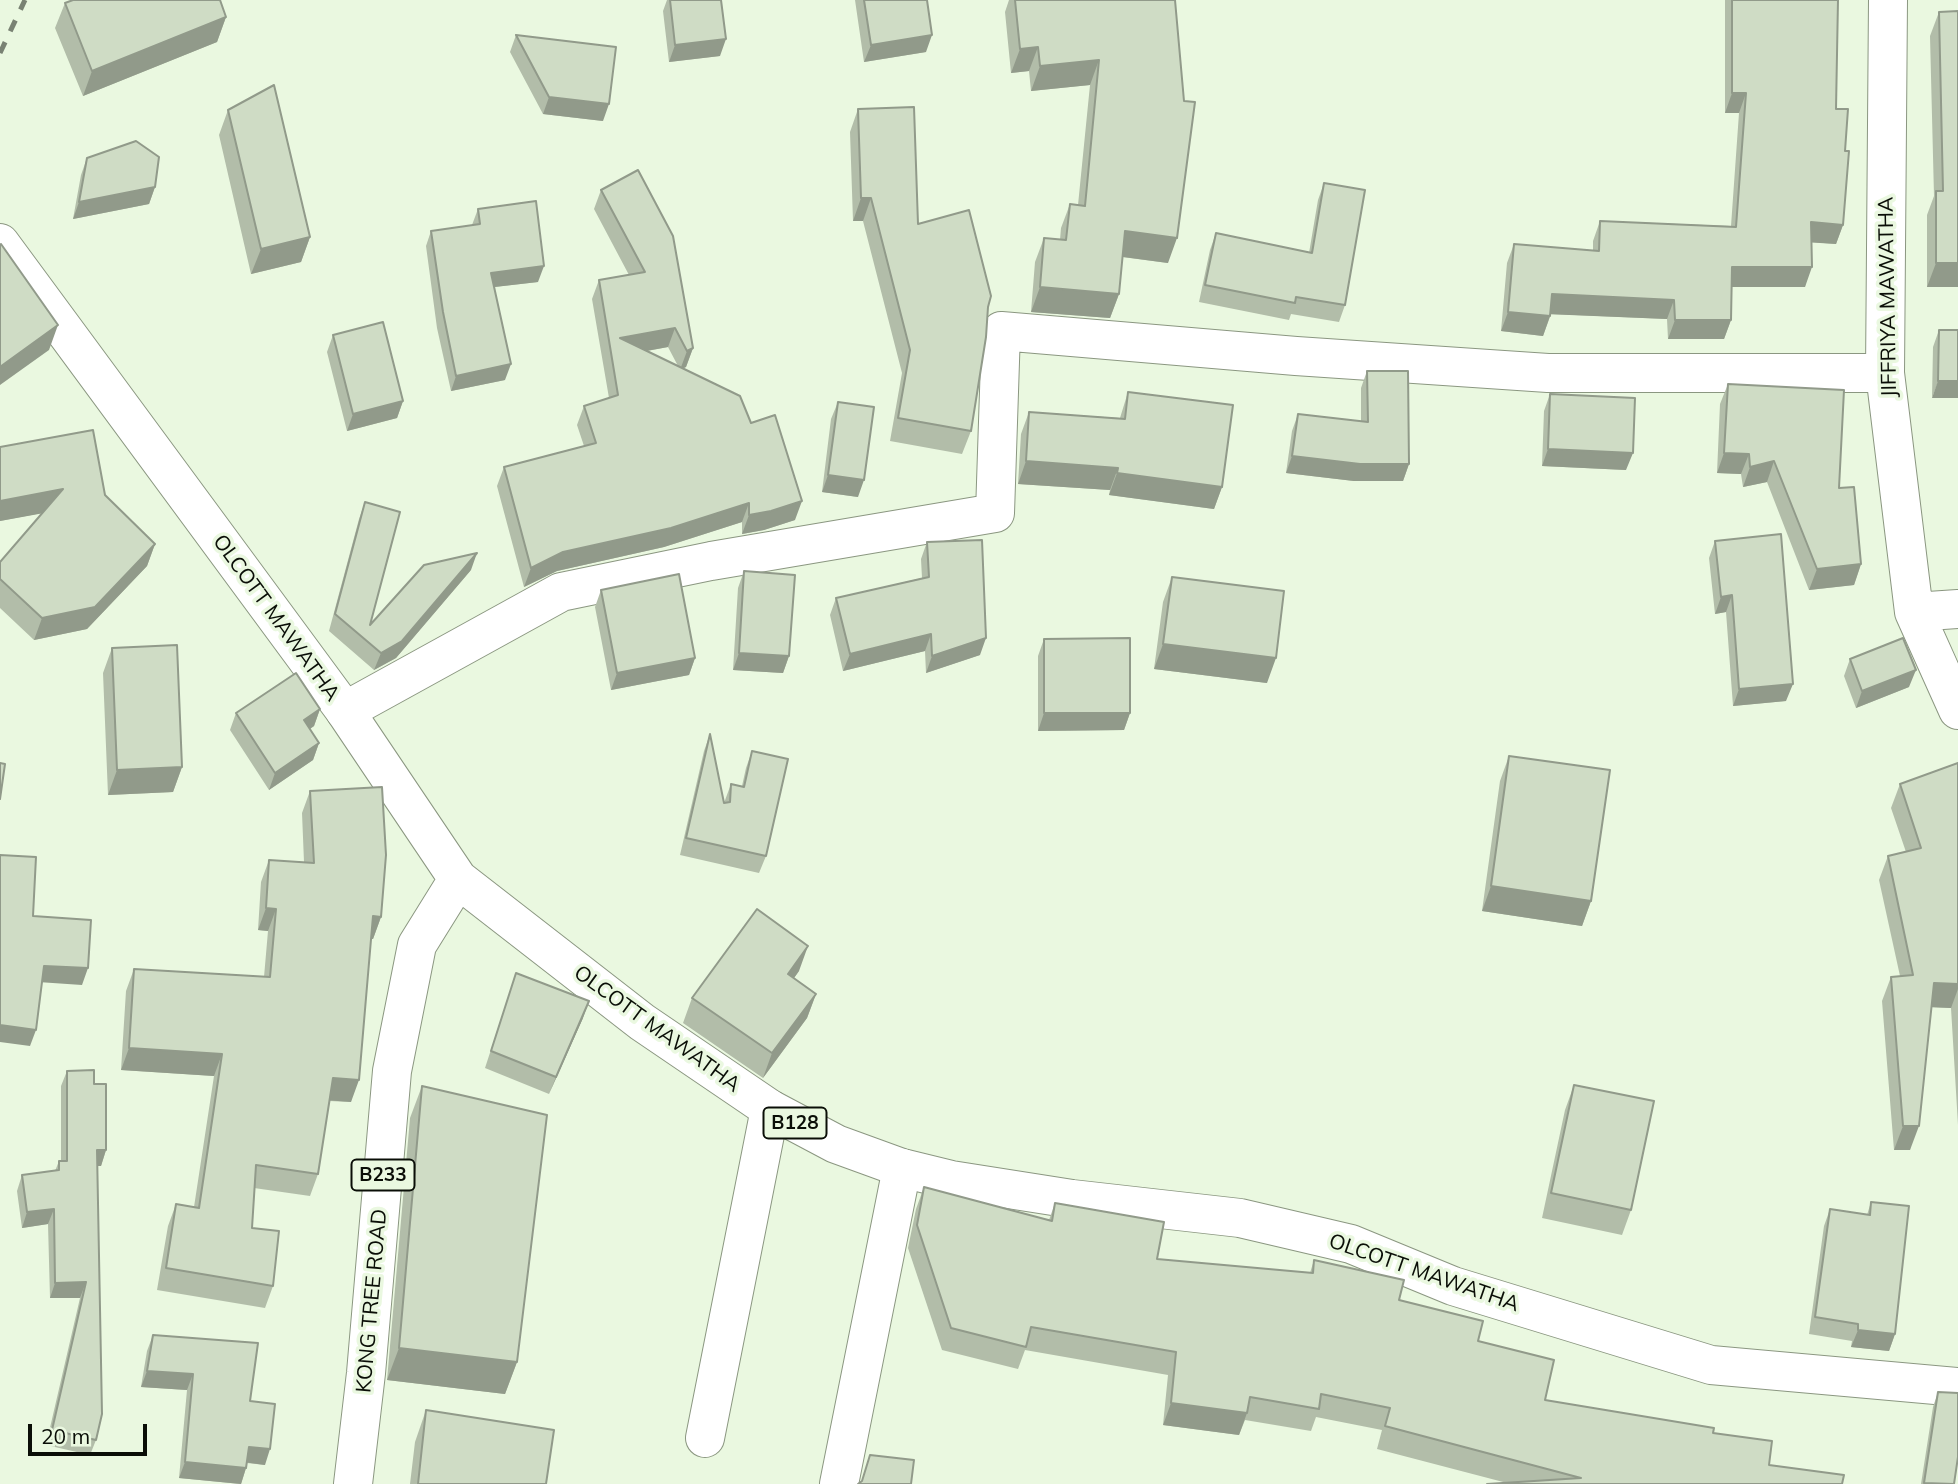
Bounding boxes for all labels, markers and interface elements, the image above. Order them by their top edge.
street label: JIFFRIYA MAWATHA [1874,196,1902,398]
street label: OLCOTT MAWATHA [207,530,345,706]
street label: OLCOTT MAWATHA [569,960,745,1098]
road number: B128 [764,1107,826,1138]
road number: B233 [352,1160,414,1190]
street label: KONG TREE ROAD [351,1208,393,1394]
street label: OLCOTT MAWATHA [1325,1229,1523,1317]
scale bar [32,1410,150,1454]
text: 20 m [41,1423,90,1449]

